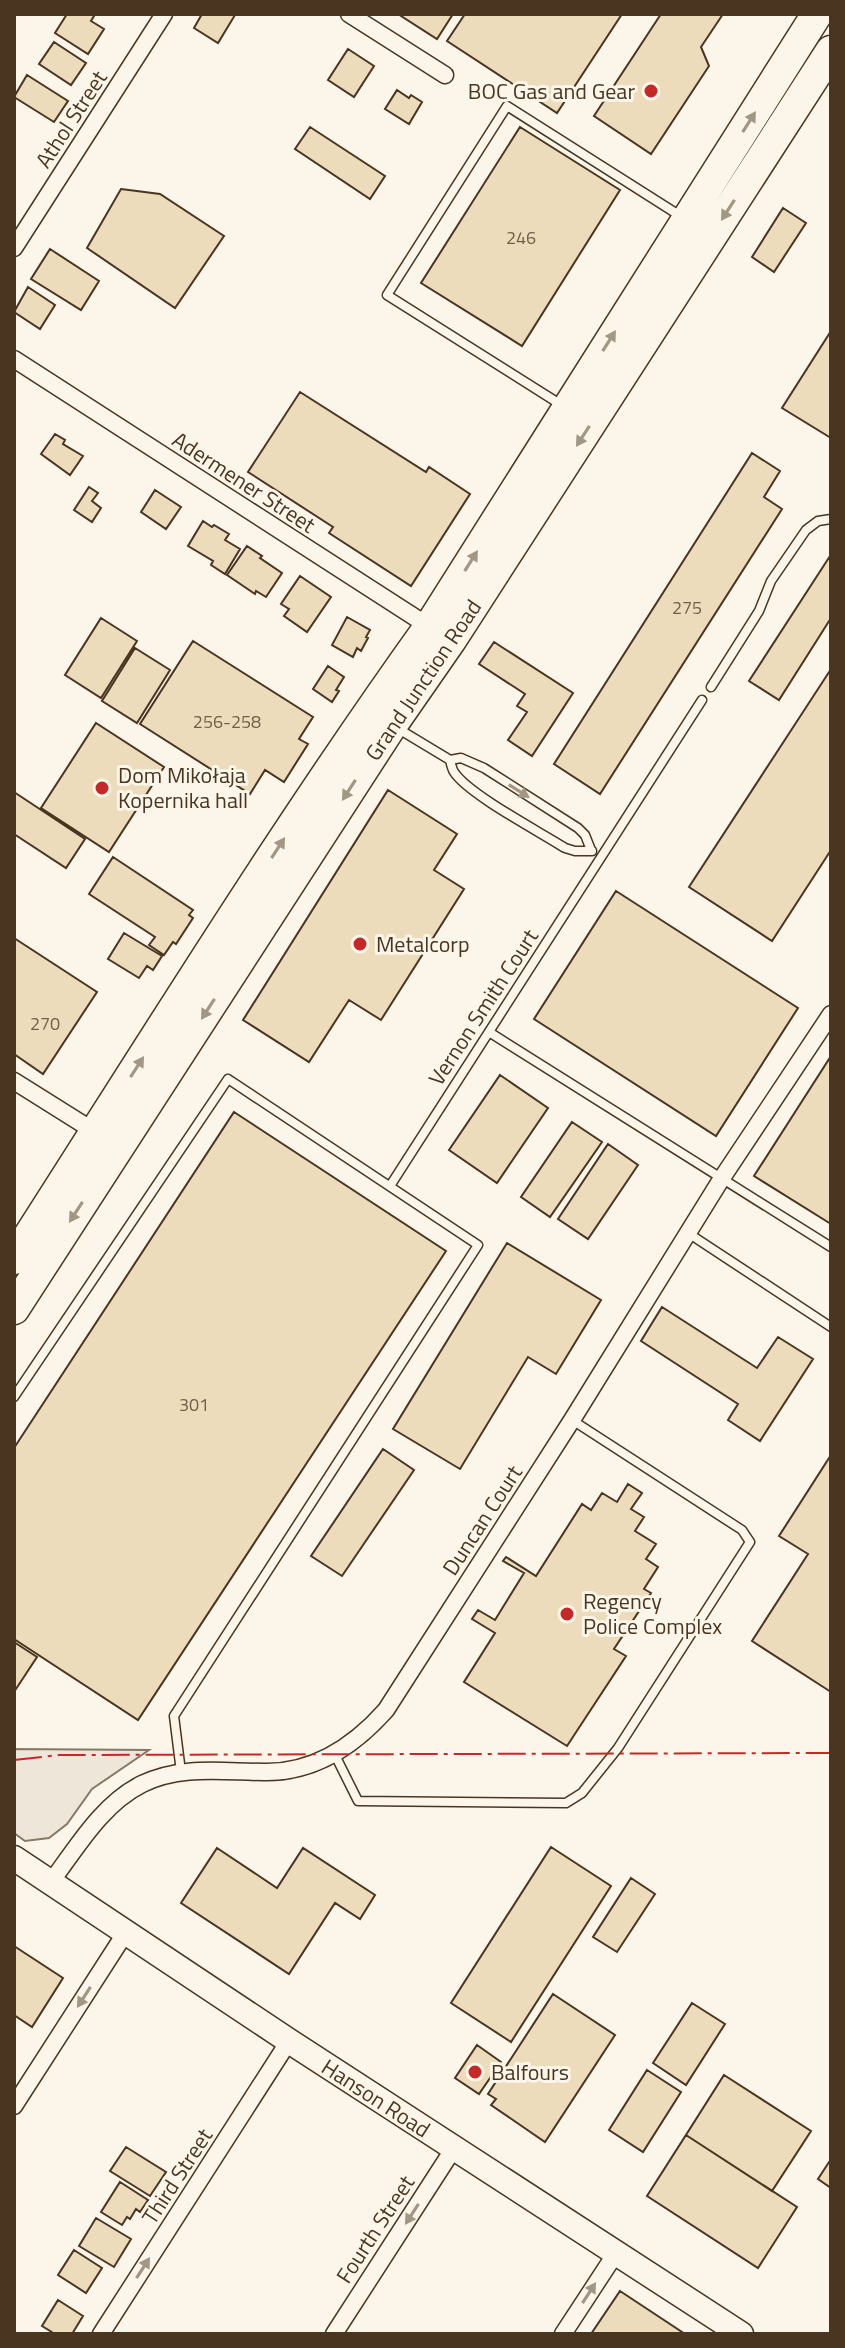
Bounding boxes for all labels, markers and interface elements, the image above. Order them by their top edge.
street label: Athol Street [27,63,116,175]
place label: BOC Gas and Gear [468,74,635,108]
marker: BOC Gas and Gear [642,82,660,100]
one-way arrow [742,111,756,133]
one-way arrow [721,199,735,221]
house number: 246 [506,224,536,251]
one-way arrow [602,330,616,352]
street label: Adermener Street [166,423,323,541]
one-way arrow [576,425,590,447]
one-way arrow [463,550,477,572]
street label: Grand Junction Road [356,592,490,768]
house number: 275 [672,594,702,621]
house number: 256-258 [193,708,261,735]
place label: Dom Mikołaja Kopernika hall [118,758,248,817]
marker: Dom Mikołaja Kopernika hall [93,779,111,797]
one-way arrow [342,780,357,801]
one-way arrow [508,784,530,798]
one-way arrow [270,837,285,859]
street label: Vernon Smith Court [420,922,547,1092]
place label: Metalcorp [376,927,470,961]
marker: Metalcorp [351,935,369,953]
one-way arrow [200,998,215,1019]
house number: 270 [30,1010,60,1037]
one-way arrow [130,1056,144,1078]
one-way arrow [68,1202,83,1223]
house number: 301 [179,1391,209,1418]
street label: Duncan Court [434,1458,531,1582]
place label: Regency Police Complex [583,1584,722,1643]
marker: Regency Police Complex [558,1605,576,1623]
one-way arrow [76,1987,91,2008]
street label: Hanson Road [315,2050,437,2146]
place label: Balfours [491,2055,569,2089]
marker: Balfours [466,2063,484,2081]
street label: Third Street [133,2121,221,2231]
street label: Fourth Street [327,2168,423,2290]
one-way arrow [404,2203,419,2224]
one-way arrow [136,2258,151,2279]
one-way arrow [582,2283,597,2304]

